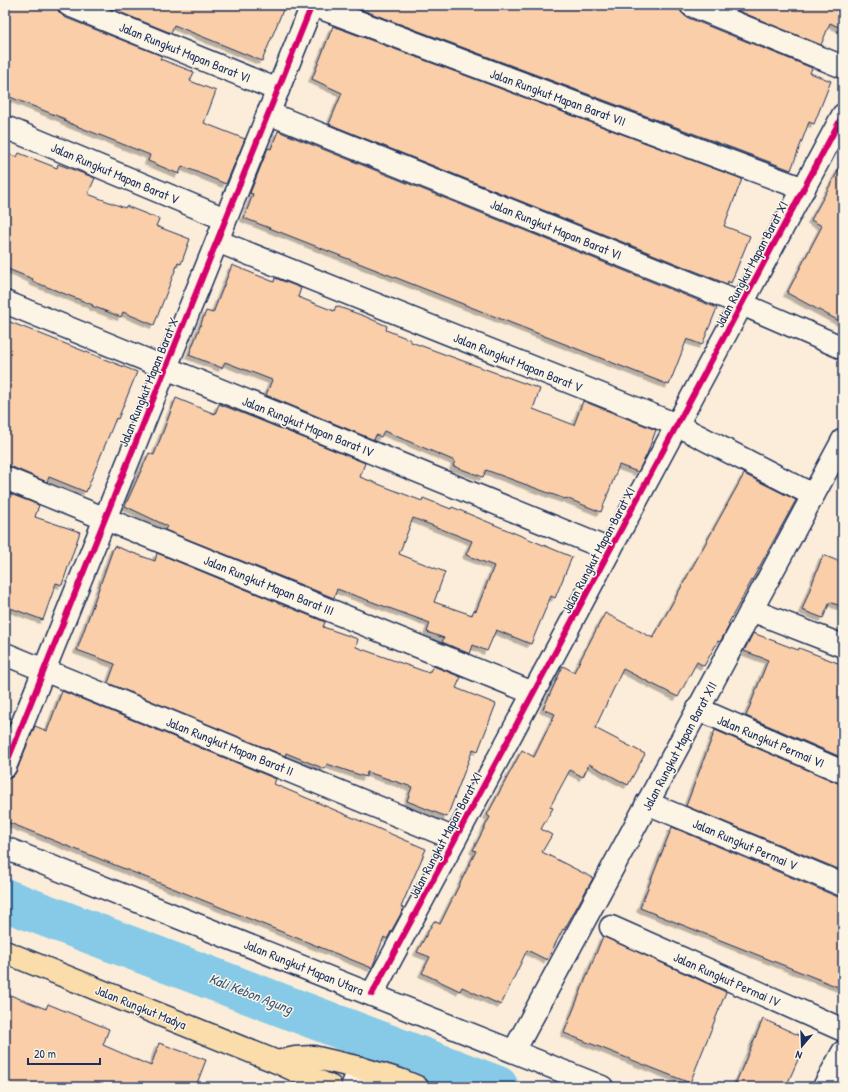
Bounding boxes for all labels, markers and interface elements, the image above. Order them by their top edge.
street label: Jalan Rungkut Mapan Barat VI [117,17,253,87]
street label: Jalan Rungkut Mapan Barat VII [488,64,628,130]
street label: Jalan Rungkut Mapan Barat V [48,138,182,208]
street label: Jalan Rungkut Mapan Barat VI [488,194,624,264]
street label: Jalan Rungkut Mapan Barat XI [710,198,792,330]
street label: Jalan Rungkut Mapan Barat X [114,315,182,449]
street label: Jalan Rungkut Mapan Barat V [451,328,586,396]
street label: Jalan Rungkut Mapan Barat IV [240,391,377,461]
street label: Jalan Rungkut Mapan Barat XI [557,484,639,616]
street label: Jalan Rungkut Mapan Barat III [201,551,337,619]
street label: Jalan Rungkut Mapan Barat XII [637,678,721,814]
street label: Jalan Rungkut Permai VI [715,710,827,772]
street label: Jalan Rungkut Mapan Barat II [164,712,296,780]
street label: Jalan Rungkut Mapan Barat XI [404,769,486,901]
street label: Jalan Rungkut Permai V [690,814,801,874]
street label: Jalan Rungkut Mapan Utara [242,935,366,999]
street label: Jalan Rungkut Permai IV [671,947,784,1011]
water label: Kali Kebon Agung [206,968,296,1019]
street label: Jalan Rungkut Madya [93,981,189,1033]
north arrow [782,1026,822,1066]
scale bar [28,1040,100,1066]
text: 20 m [34,1045,56,1062]
text: N [794,1048,804,1063]

